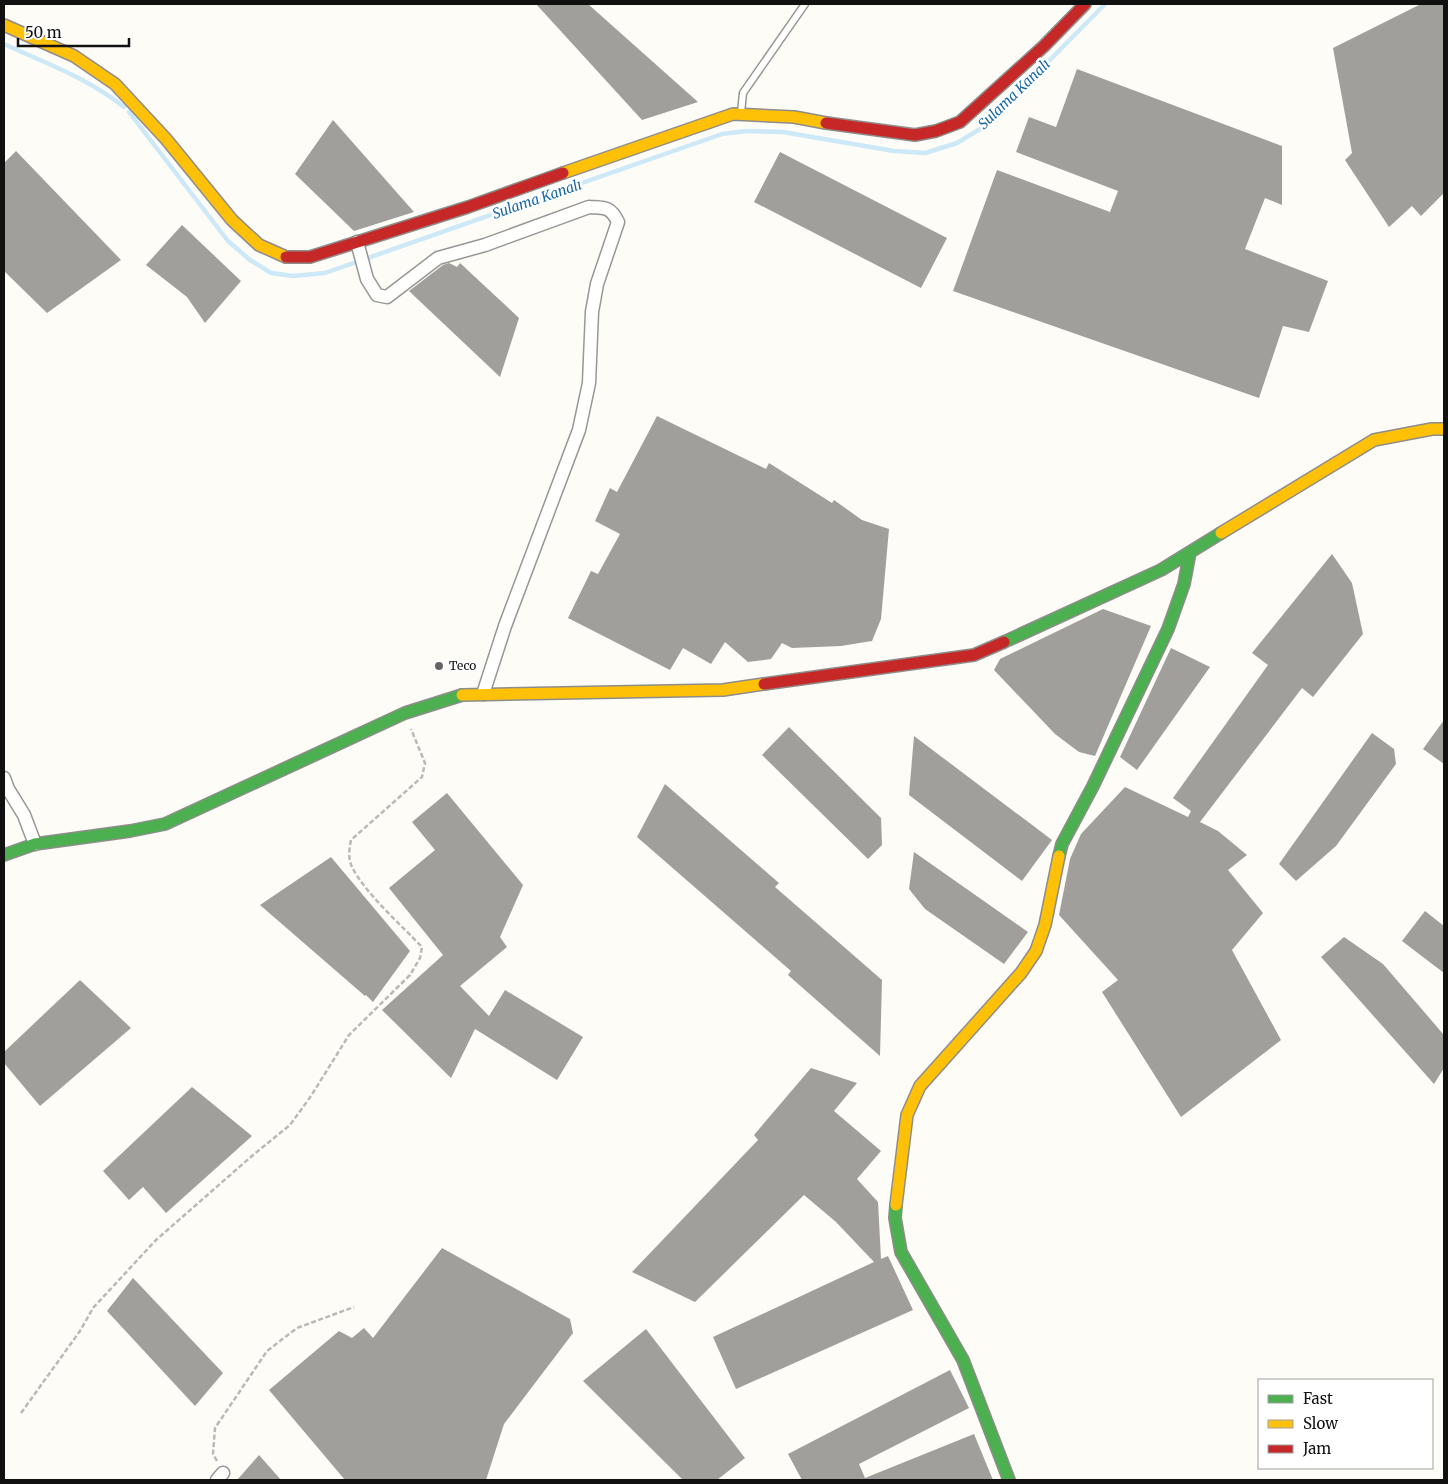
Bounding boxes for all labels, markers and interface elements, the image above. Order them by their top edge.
scale bar [18,15,129,47]
text: 50 m [25,23,62,42]
water label: Sulama Kanalı [974,55,1054,133]
water label: Sulama Kanalı [490,175,584,223]
place label: Teco [449,658,476,673]
marker: Teco [433,660,445,672]
legend [1258,1379,1433,1469]
text: Fast [1303,1389,1333,1408]
text: Slow [1303,1414,1338,1433]
text: Jam [1302,1439,1331,1458]

